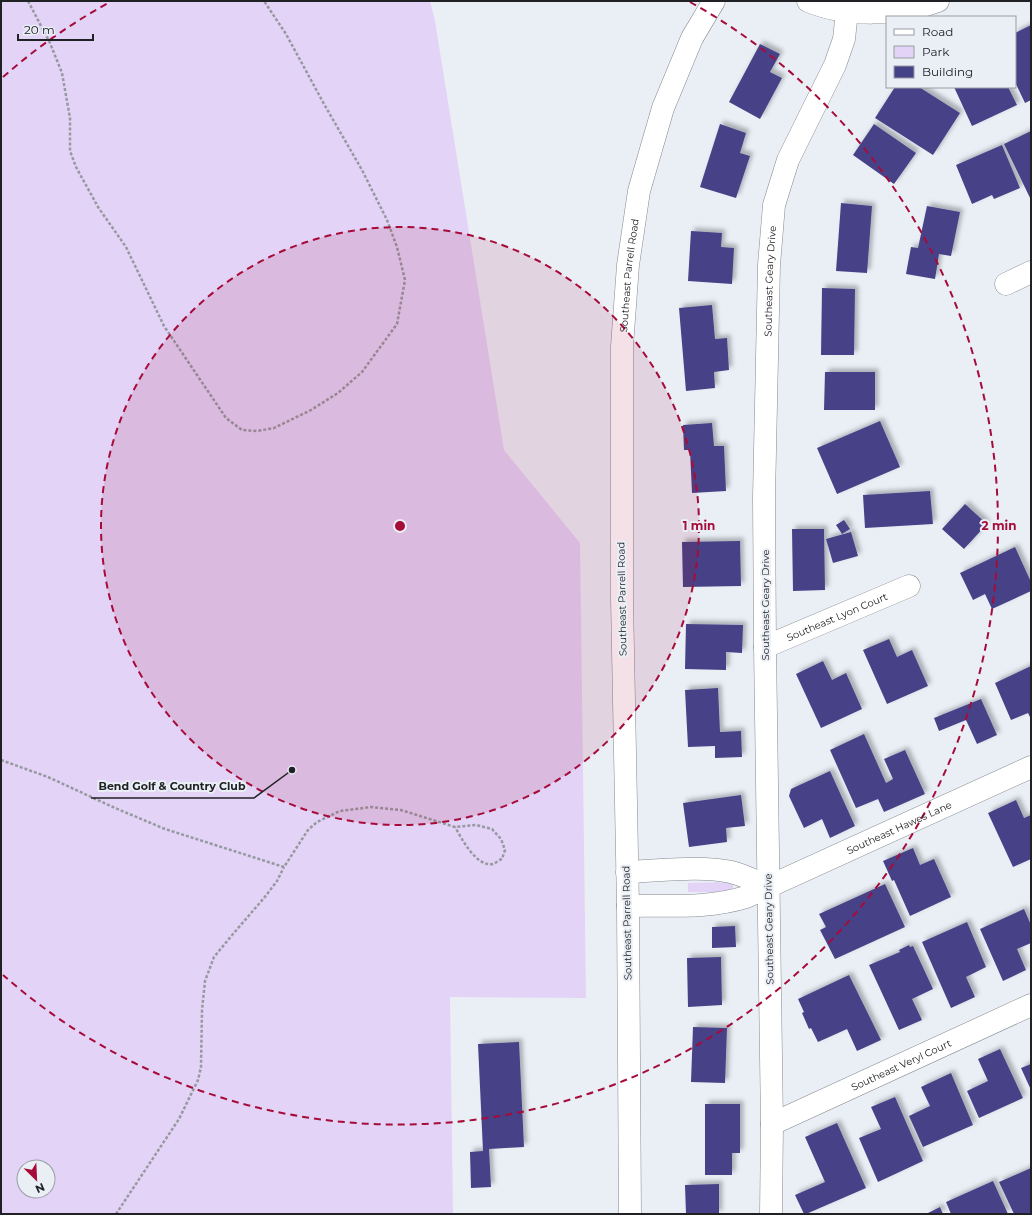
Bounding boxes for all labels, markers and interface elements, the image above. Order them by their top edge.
scale bar [18,16,93,42]
legend [886,16,1016,88]
text: 20 m [24,22,55,37]
text: Road [922,24,953,39]
text: Park [922,44,950,59]
text: Building [922,64,973,79]
street label: Southeast Parrell Road [617,218,641,333]
street label: Southeast Geary Drive [761,225,779,337]
text: 1 min [683,518,715,533]
text: 2 min [982,518,1016,533]
centre of rings [393,519,407,533]
street label: Southeast Parrell Road [615,542,629,656]
street label: Southeast Geary Drive [759,549,772,661]
street label: Southeast Lyon Court [784,589,889,644]
callout: Bend Golf & Country Club [91,775,254,798]
text: Bend Golf & Country Club [99,779,246,793]
street label: Southeast Hawes Lane [844,798,954,857]
street label: Southeast Parrell Road [620,866,634,980]
street label: Southeast Geary Drive [762,873,776,985]
street label: Southeast Veryl Court [849,1036,953,1093]
north arrow [16,1159,56,1199]
text: N [33,1180,47,1196]

